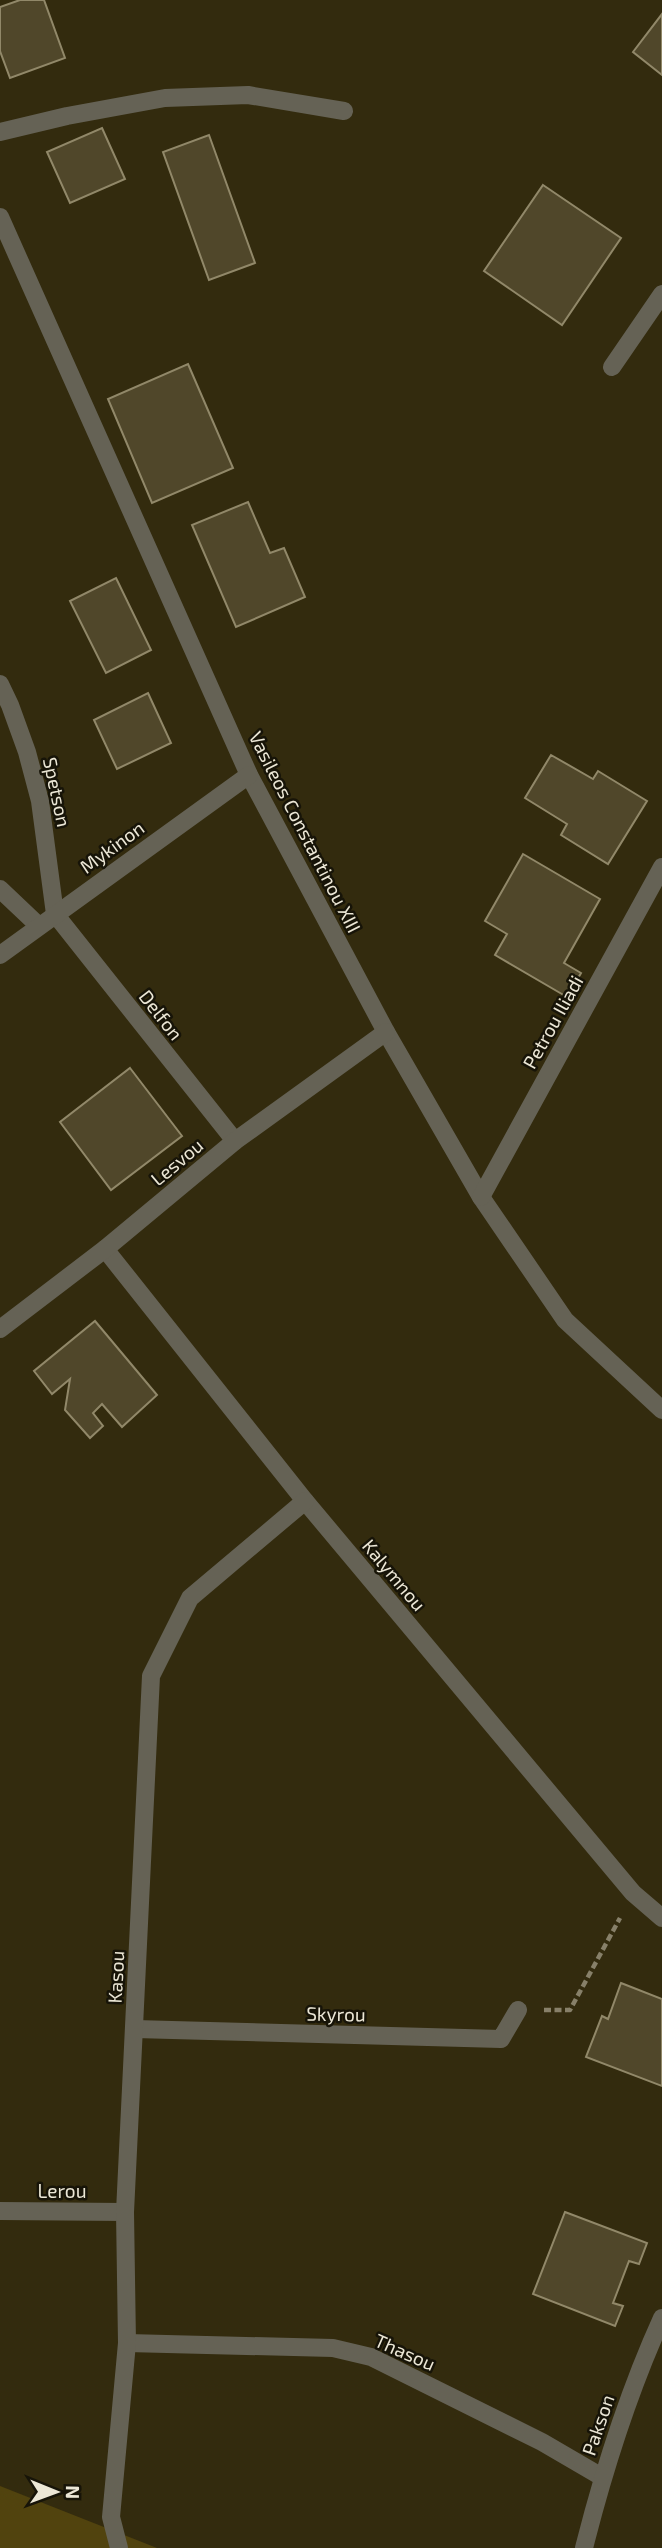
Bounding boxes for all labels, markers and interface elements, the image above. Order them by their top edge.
street label: Vasileos Constantinou XIII [245,727,366,936]
street label: Spetson [39,755,76,829]
street label: Mykinon [75,816,148,878]
street label: Petrou Iliadi [518,971,588,1072]
street label: Delfon [135,985,188,1044]
street label: Lesvou [146,1133,207,1190]
street label: Kalymnou [358,1534,431,1615]
street label: Kasou [103,1950,128,2004]
street label: Skyrou [306,2001,366,2026]
street label: Lerou [38,2179,86,2202]
street label: Thasou [371,2328,439,2375]
street label: Pakson [576,2391,619,2458]
north arrow [21,2457,91,2527]
text: N [62,2485,85,2499]

